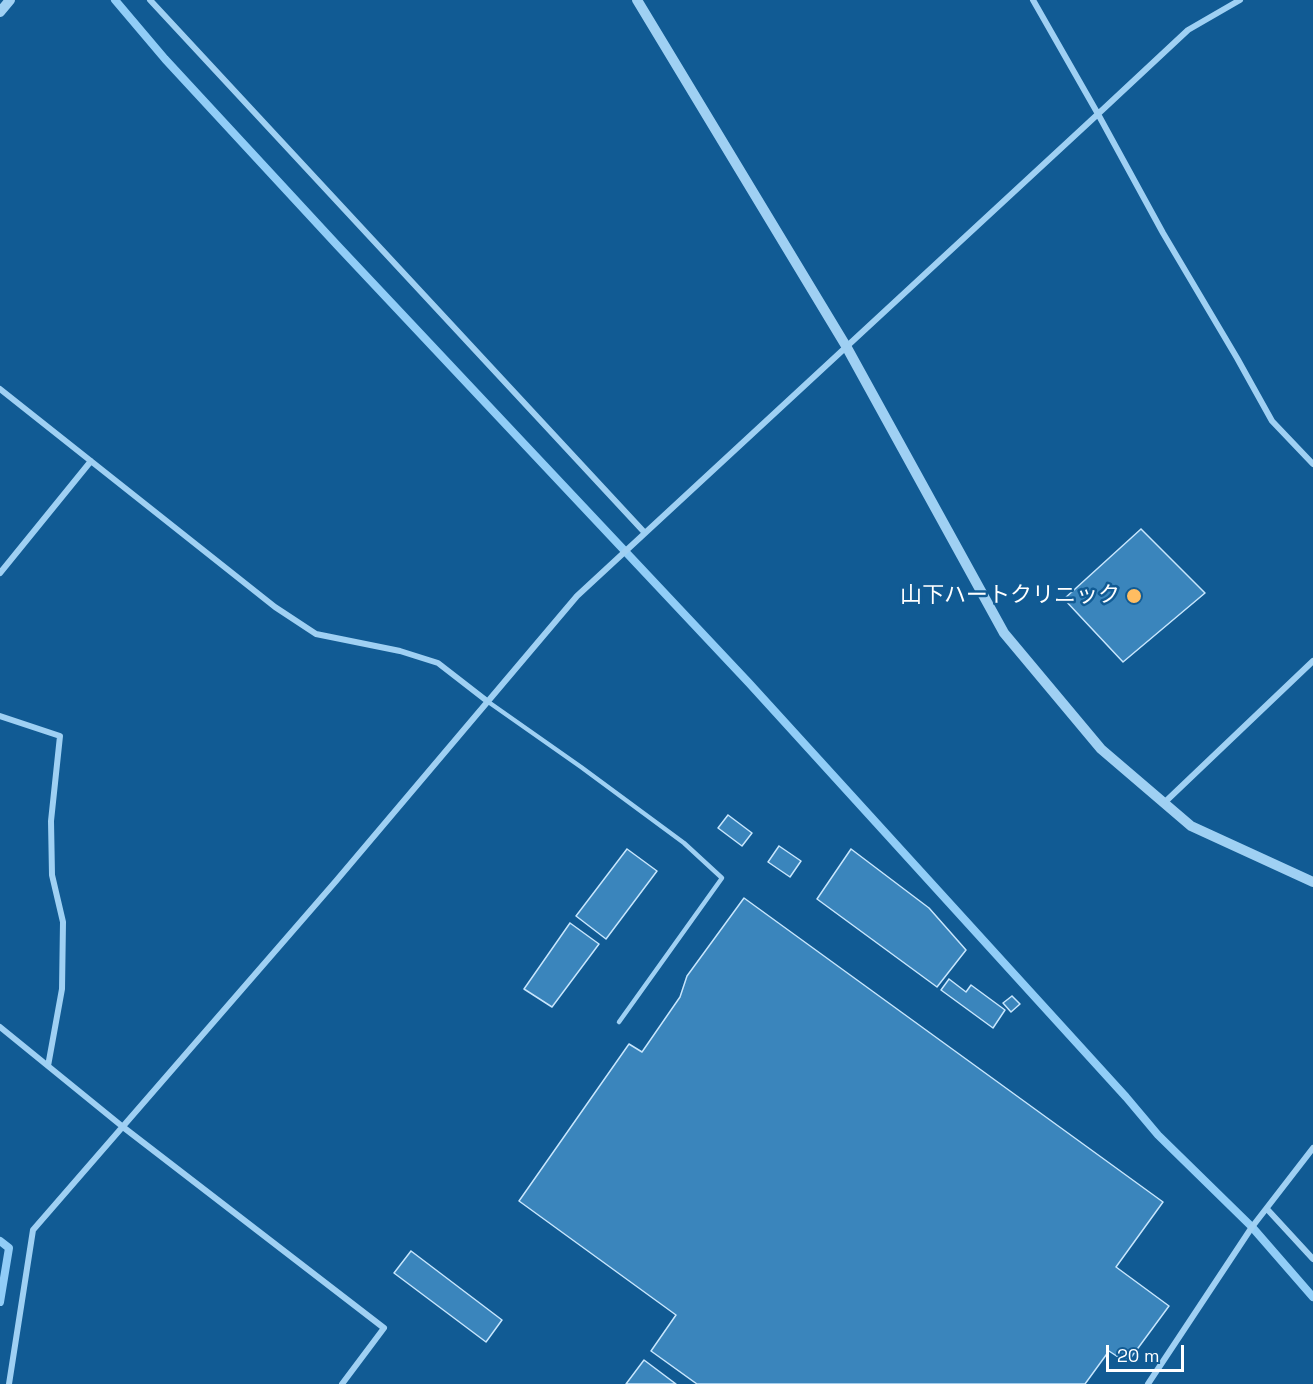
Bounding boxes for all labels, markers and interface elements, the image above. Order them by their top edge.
place label: 山下ハートクリニック [900,583,1120,609]
marker: 山下ハートクリニック [1125,587,1143,605]
scale bar [1109,1333,1187,1371]
text: 20 m [1117,1344,1160,1367]

